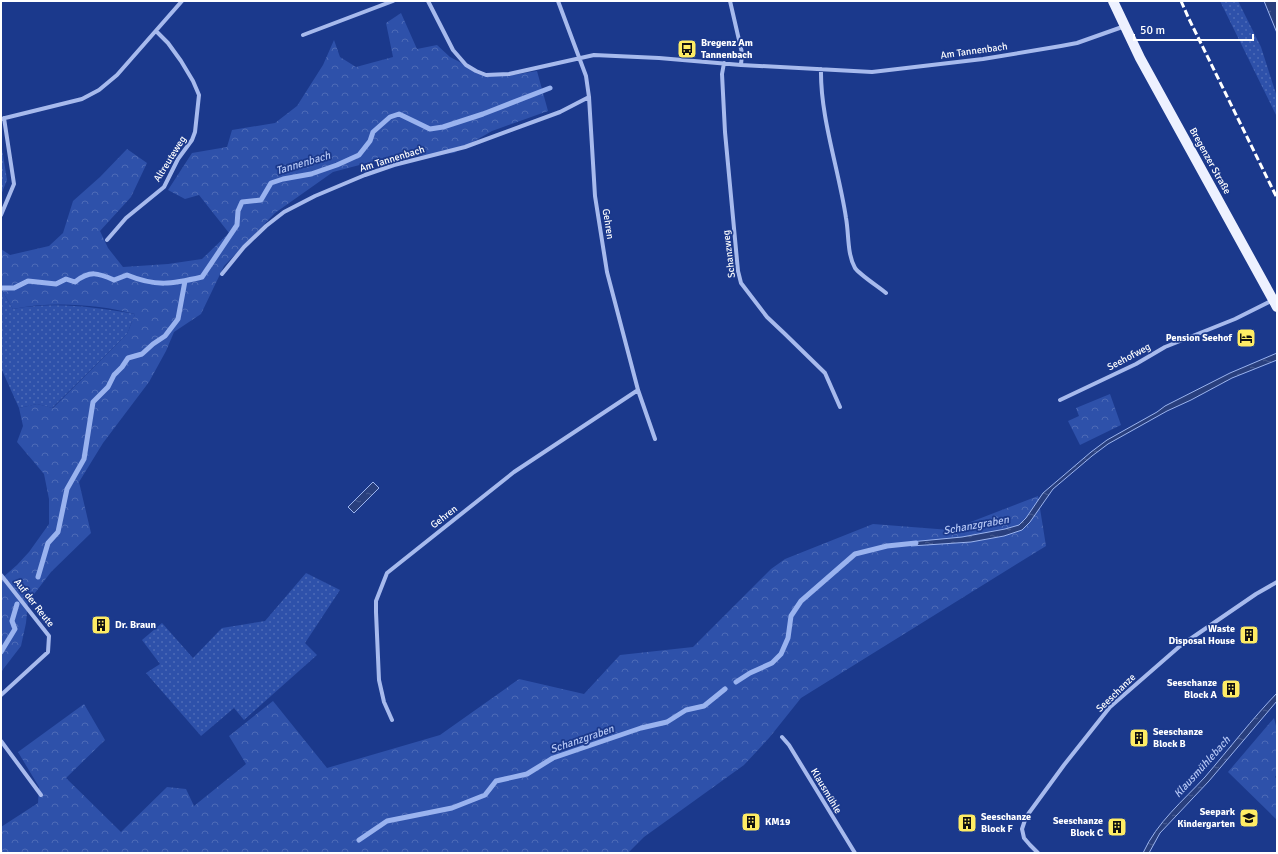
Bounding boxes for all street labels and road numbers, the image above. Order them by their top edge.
street label: Am Tannenbach [940,40,1008,62]
street label: Bregenzer Straße [1187,126,1233,196]
street label: Altreuteweg [151,134,189,184]
street label: Am Tannenbach [358,143,426,175]
street label: Gehren [600,208,616,240]
street label: Schanzweg [720,229,738,279]
street label: Seehofweg [1105,341,1153,373]
street label: Gehren [428,503,460,531]
street label: Auf der Reute [11,576,57,630]
street label: Seeschanze [1094,671,1138,715]
street label: Klausmühle [808,766,844,816]

